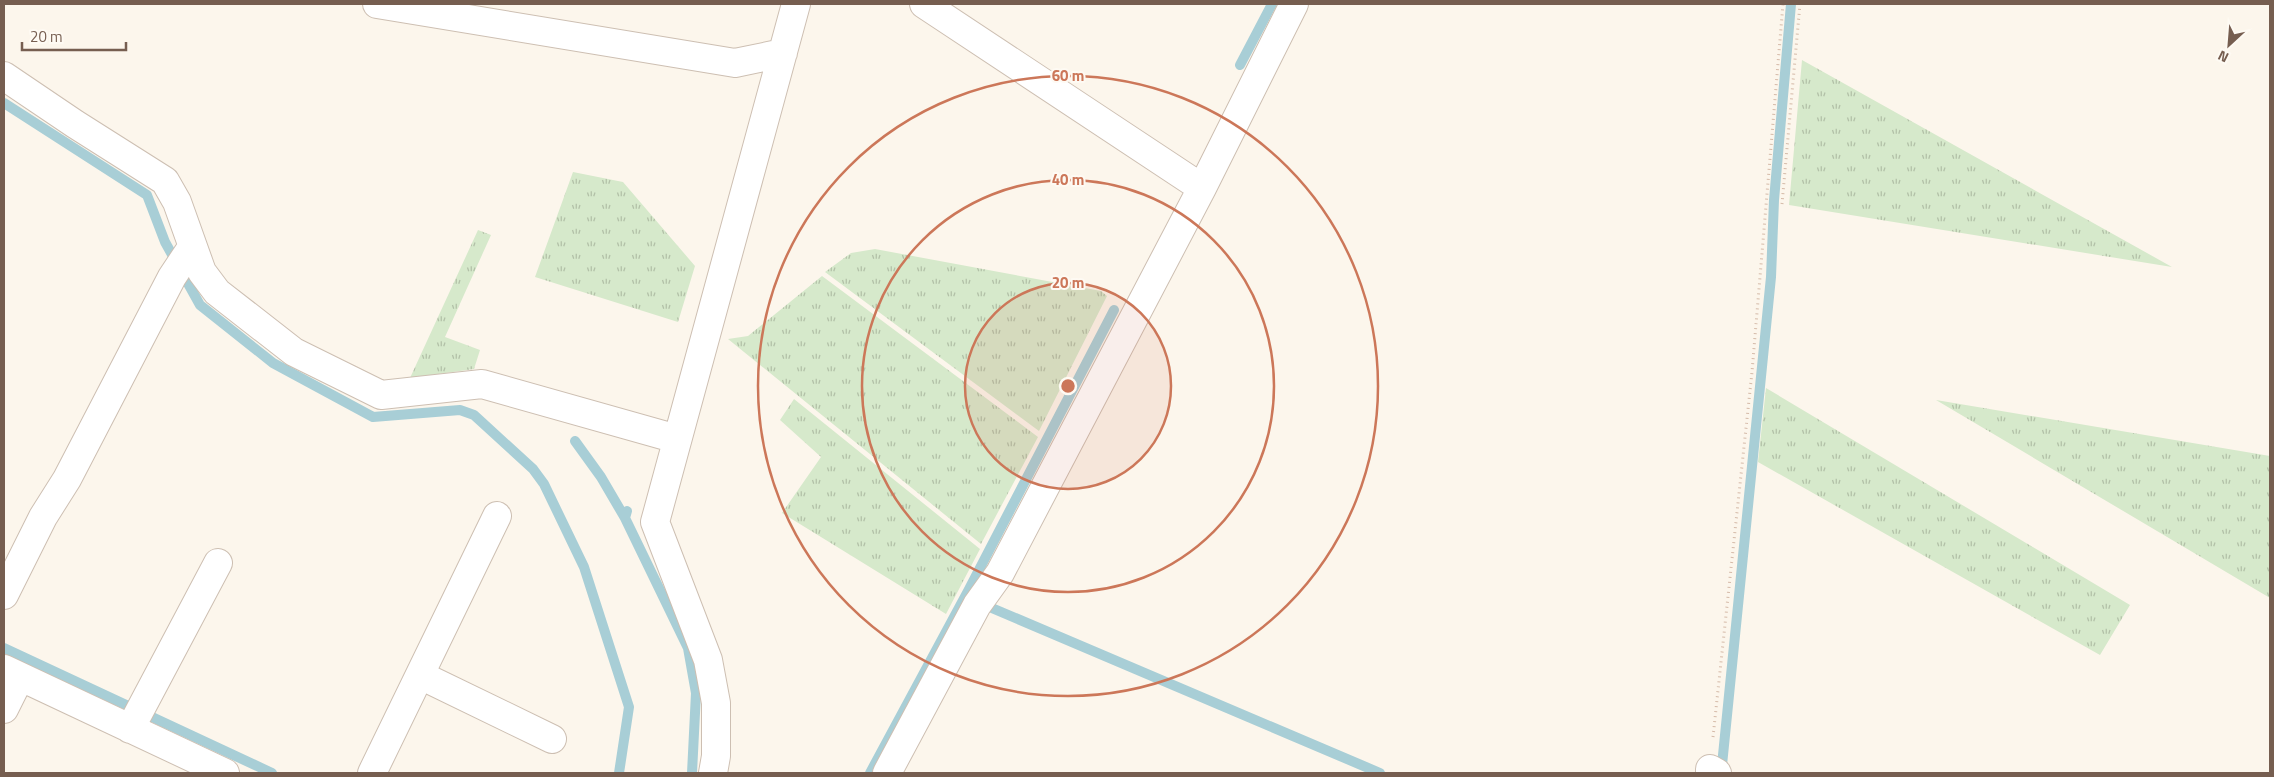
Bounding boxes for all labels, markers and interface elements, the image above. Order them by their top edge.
scale bar [22,20,126,52]
north arrow [2204,20,2254,70]
text: 20 m [30,25,63,48]
text: N [2214,46,2232,69]
text: 60 m [1052,64,1084,87]
text: 40 m [1052,168,1084,191]
text: 20 m [1052,271,1084,294]
centre of rings [1059,377,1077,395]

